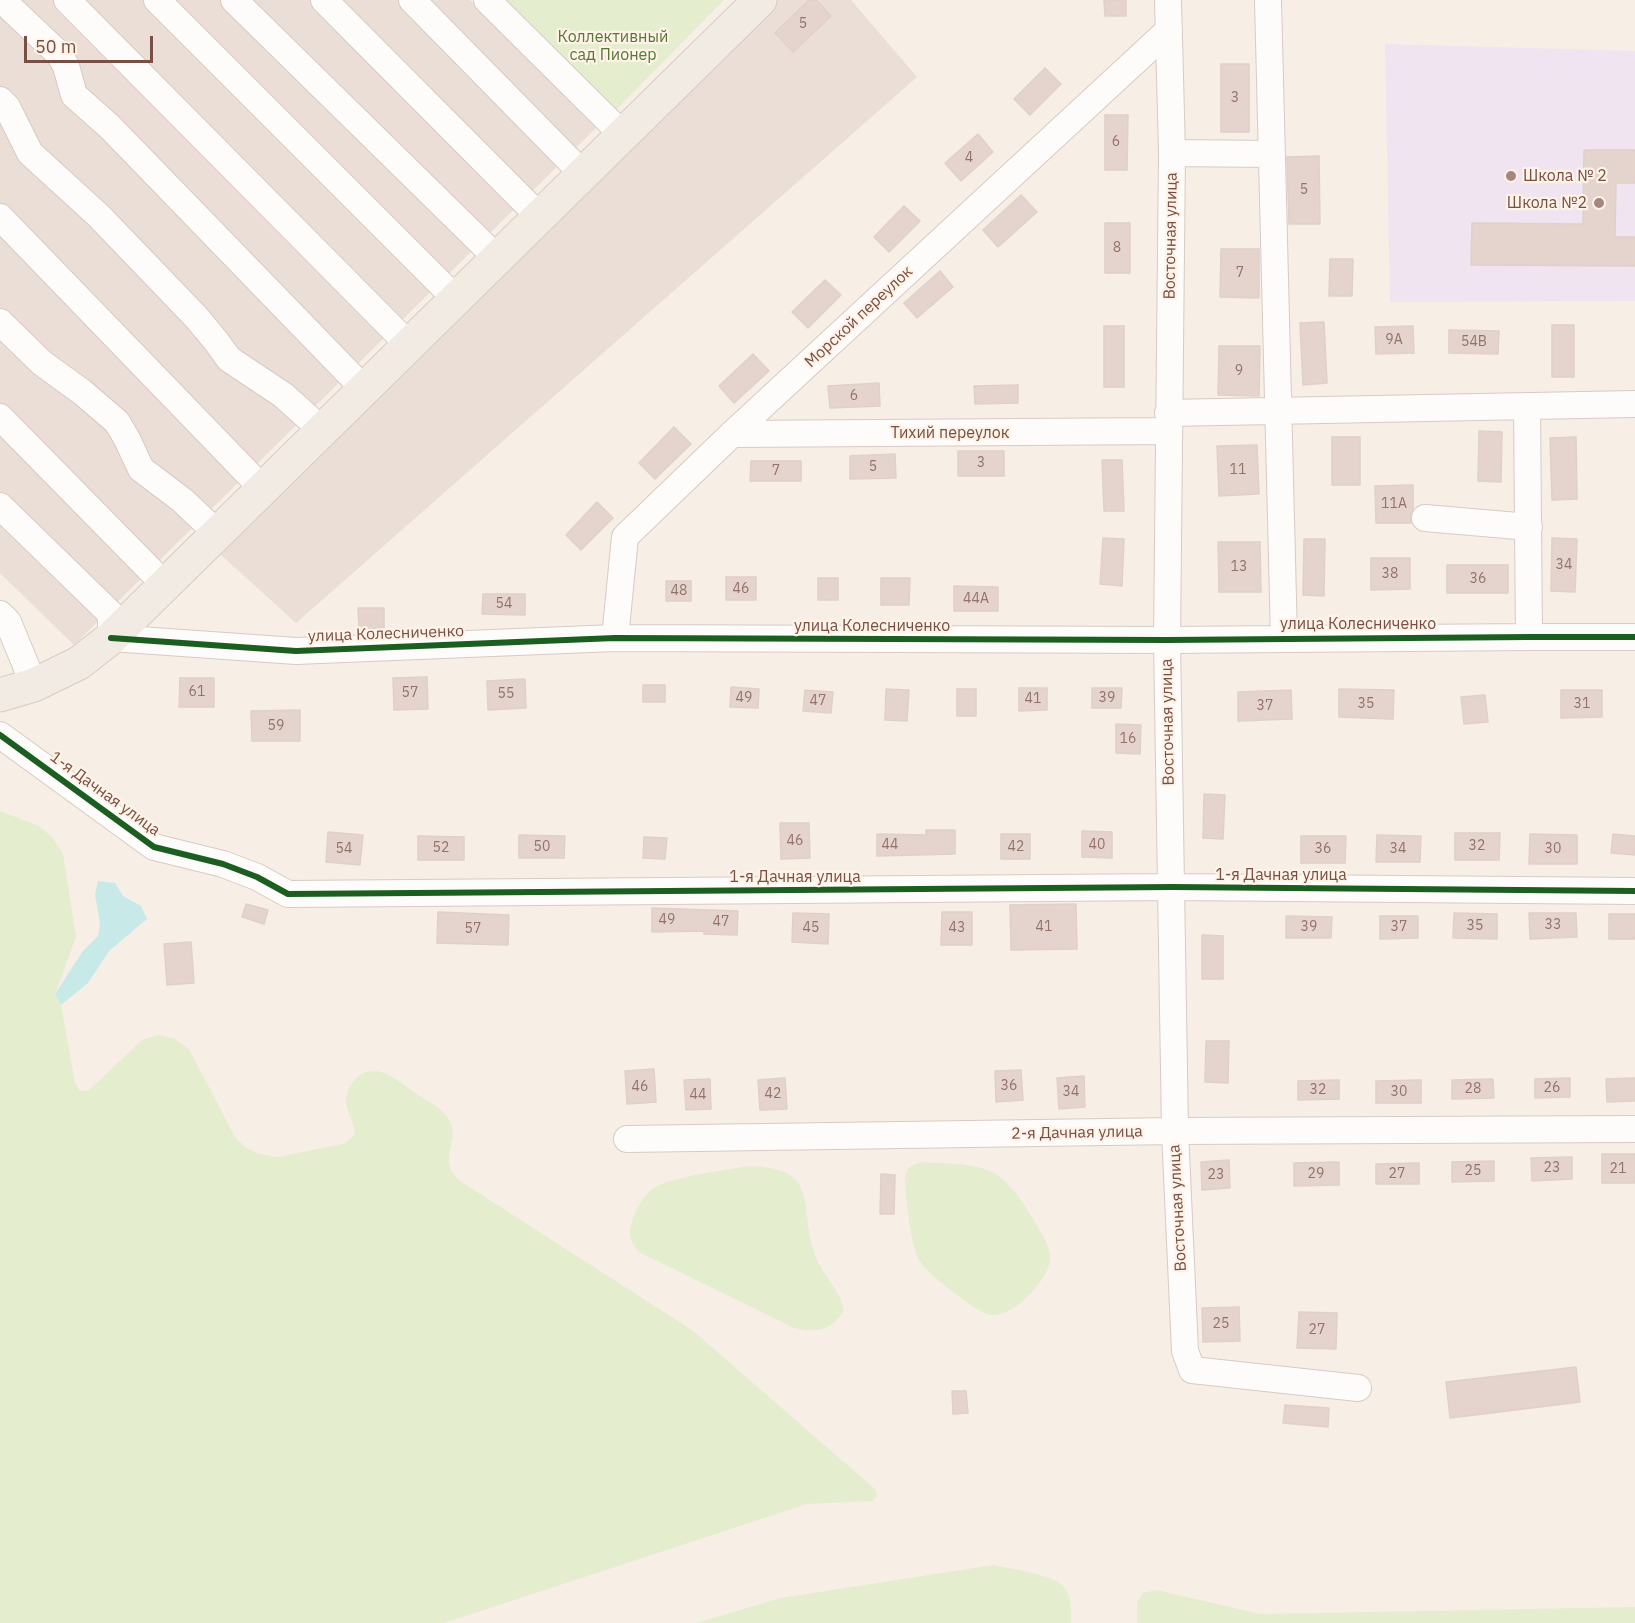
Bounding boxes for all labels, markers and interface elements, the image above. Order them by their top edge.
house number: 5 [799,16,807,32]
scale bar [27,24,156,62]
park label: Коллективный сад Пионер [557,27,669,65]
text: 50 m [35,35,77,58]
house number: 3 [1231,90,1239,106]
house number: 6 [1112,134,1120,150]
house number: 4 [965,150,973,166]
place label: Школа № 2 [1523,166,1607,186]
marker: Школа № 2 [1504,169,1518,183]
street label: Восточная улица [1160,172,1182,300]
house number: 5 [1300,182,1308,198]
place label: Школа №2 [1507,193,1587,213]
marker: Школа №2 [1592,196,1606,210]
house number: 8 [1113,240,1121,256]
street label: Морской переулок [801,262,917,372]
house number: 7 [1236,265,1244,281]
house number: 9А [1385,332,1403,348]
house number: 54В [1461,334,1487,350]
house number: 9 [1235,363,1243,379]
house number: 6 [850,388,858,404]
street label: Тихий переулок [890,423,1010,443]
house number: 3 [977,455,985,471]
house number: 5 [869,459,877,475]
house number: 11 [1230,462,1246,478]
house number: 7 [772,463,780,479]
house number: 11А [1381,496,1407,512]
house number: 34 [1556,557,1572,573]
house number: 13 [1231,559,1247,575]
house number: 38 [1382,566,1398,582]
house number: 36 [1470,571,1486,587]
house number: 46 [733,581,749,597]
house number: 48 [671,583,687,599]
house number: 44А [963,591,989,607]
house number: 54 [496,596,512,612]
street label: улица Колесниченко [1280,614,1436,634]
street label: улица Колесниченко [794,616,950,636]
street label: улица Колесниченко [308,622,464,646]
street label: Восточная улица [1157,658,1179,786]
house number: 61 [189,684,205,700]
house number: 57 [402,685,418,701]
house number: 55 [498,686,514,702]
house number: 49 [736,690,752,706]
house number: 39 [1099,690,1115,706]
house number: 41 [1025,691,1041,707]
house number: 47 [810,693,826,709]
house number: 35 [1358,696,1374,712]
house number: 31 [1574,696,1590,712]
house number: 37 [1257,698,1273,714]
house number: 59 [268,718,284,734]
house number: 16 [1120,731,1136,747]
street label: 1-я Дачная улица [46,748,164,840]
house number: 46 [787,833,803,849]
house number: 44 [882,837,898,853]
house number: 40 [1089,837,1105,853]
house number: 32 [1469,838,1485,854]
house number: 50 [534,839,550,855]
house number: 42 [1008,839,1024,855]
house number: 52 [433,840,449,856]
house number: 54 [336,841,352,857]
house number: 36 [1315,841,1331,857]
house number: 34 [1390,841,1406,857]
house number: 30 [1545,841,1561,857]
street label: 1-я Дачная улица [1215,865,1347,885]
street label: 1-я Дачная улица [729,867,861,887]
house number: 49 [659,912,675,928]
house number: 47 [713,914,729,930]
house number: 33 [1545,917,1561,933]
house number: 35 [1467,918,1483,934]
house number: 41 [1036,919,1052,935]
house number: 39 [1301,919,1317,935]
house number: 37 [1391,919,1407,935]
house number: 45 [803,920,819,936]
house number: 43 [949,920,965,936]
house number: 57 [465,921,481,937]
house number: 36 [1001,1078,1017,1094]
house number: 46 [632,1079,648,1095]
house number: 26 [1544,1080,1560,1096]
house number: 28 [1465,1081,1481,1097]
house number: 32 [1310,1082,1326,1098]
house number: 34 [1063,1084,1079,1100]
house number: 30 [1391,1084,1407,1100]
house number: 42 [765,1086,781,1102]
house number: 44 [690,1087,706,1103]
street label: 2-я Дачная улица [1011,1122,1143,1144]
street label: Восточная улица [1165,1144,1191,1272]
house number: 23 [1544,1160,1560,1176]
house number: 21 [1610,1161,1626,1177]
house number: 25 [1465,1163,1481,1179]
house number: 29 [1308,1166,1324,1182]
house number: 27 [1389,1166,1405,1182]
house number: 23 [1208,1167,1224,1183]
house number: 25 [1213,1316,1229,1332]
house number: 27 [1309,1322,1325,1338]

